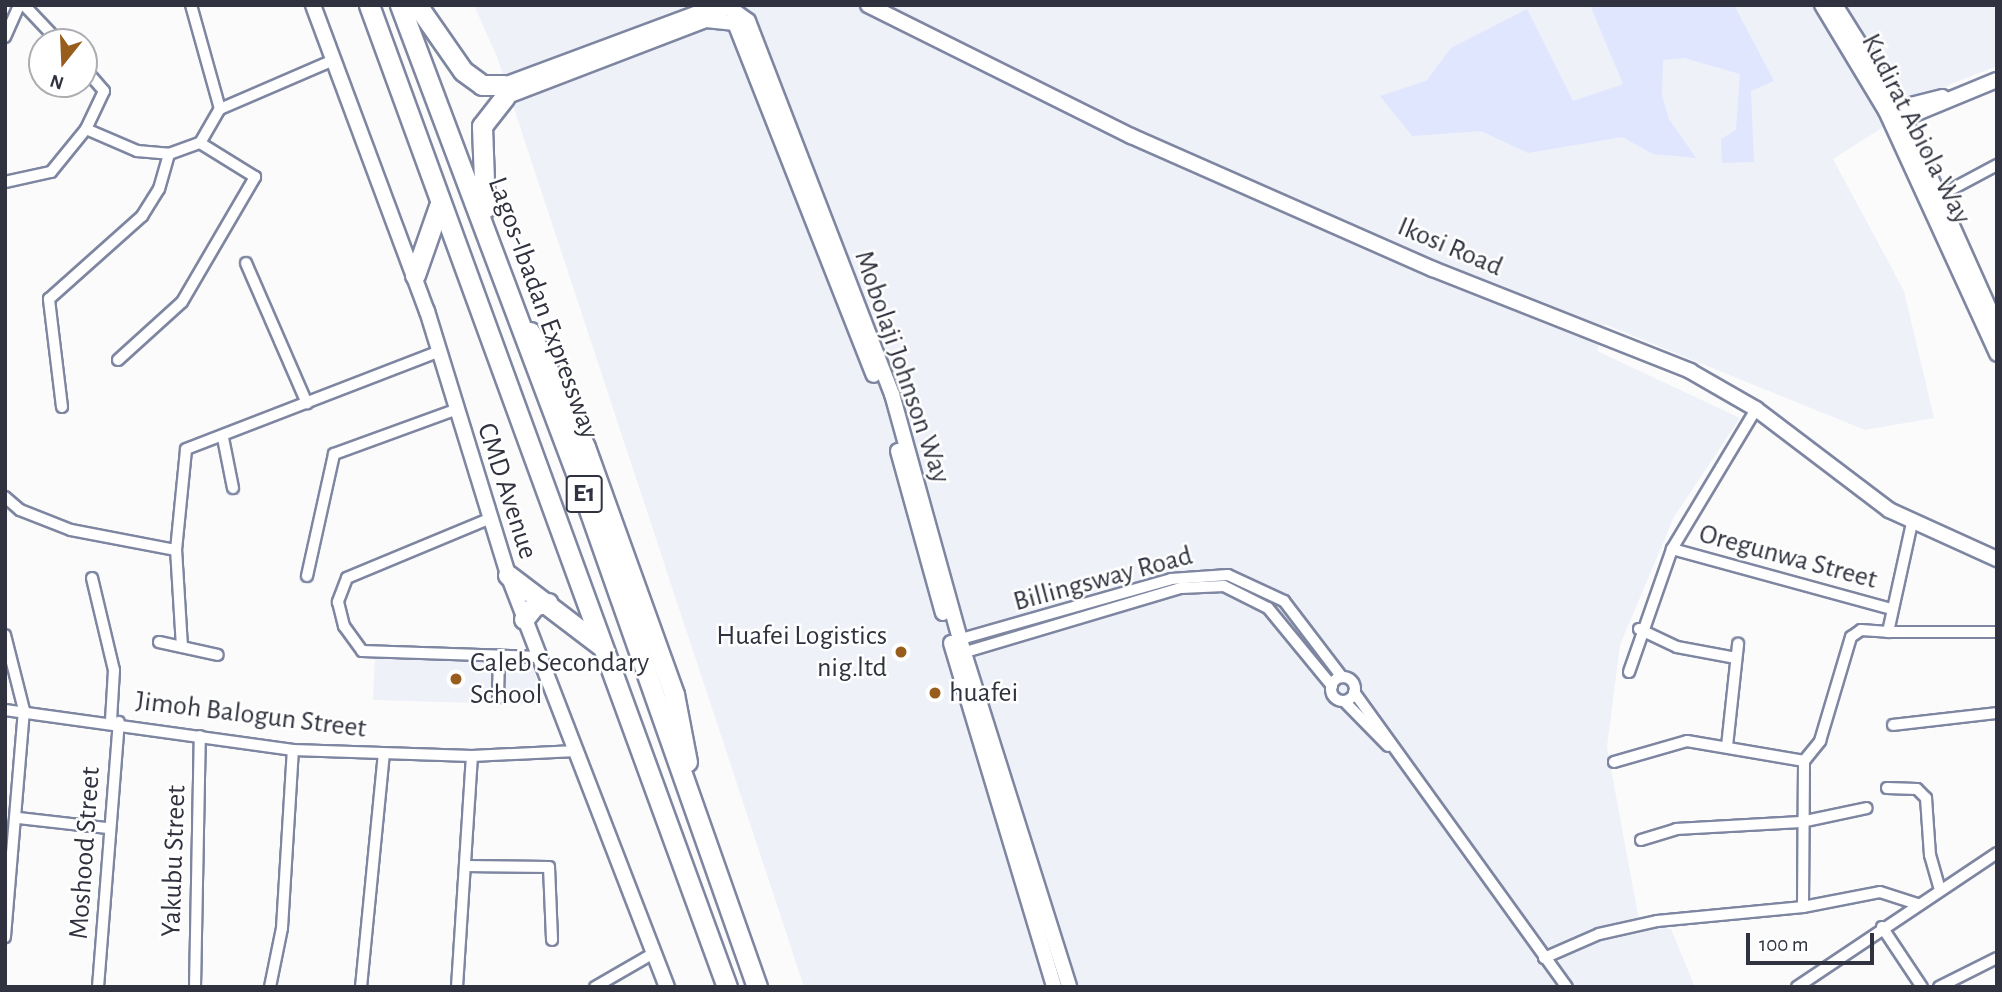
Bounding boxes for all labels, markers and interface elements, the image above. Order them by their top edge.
north arrow [28,28,98,98]
street label: Kudirat Abiola Way [1854,28,1978,230]
text: N [48,70,66,93]
street label: Lagos-Ibadan Expressway [480,172,606,444]
street label: Ikosi Road [1392,210,1508,284]
street label: Mobolaji Johnson Way [846,246,958,488]
street label: CMD Avenue [469,419,545,563]
road number: E1 [565,472,603,516]
street label: Oregunwa Street [1695,517,1881,597]
street label: Billingsway Road [1010,539,1196,619]
place label: Huafei Logistics nig.ltd [716,619,887,685]
marker: Huafei Logistics nig.ltd [893,644,909,660]
place label: Caleb Secondary School [470,646,649,712]
marker: Caleb Secondary School [448,671,464,687]
place label: huafei [949,676,1018,710]
street label: Jimoh Balogun Street [134,684,368,746]
marker: huafei [927,685,943,701]
street label: Moshood Street [62,766,108,940]
street label: Yakubu Street [155,784,193,938]
scale bar [1750,918,1878,962]
text: 100 m [1759,934,1809,955]

